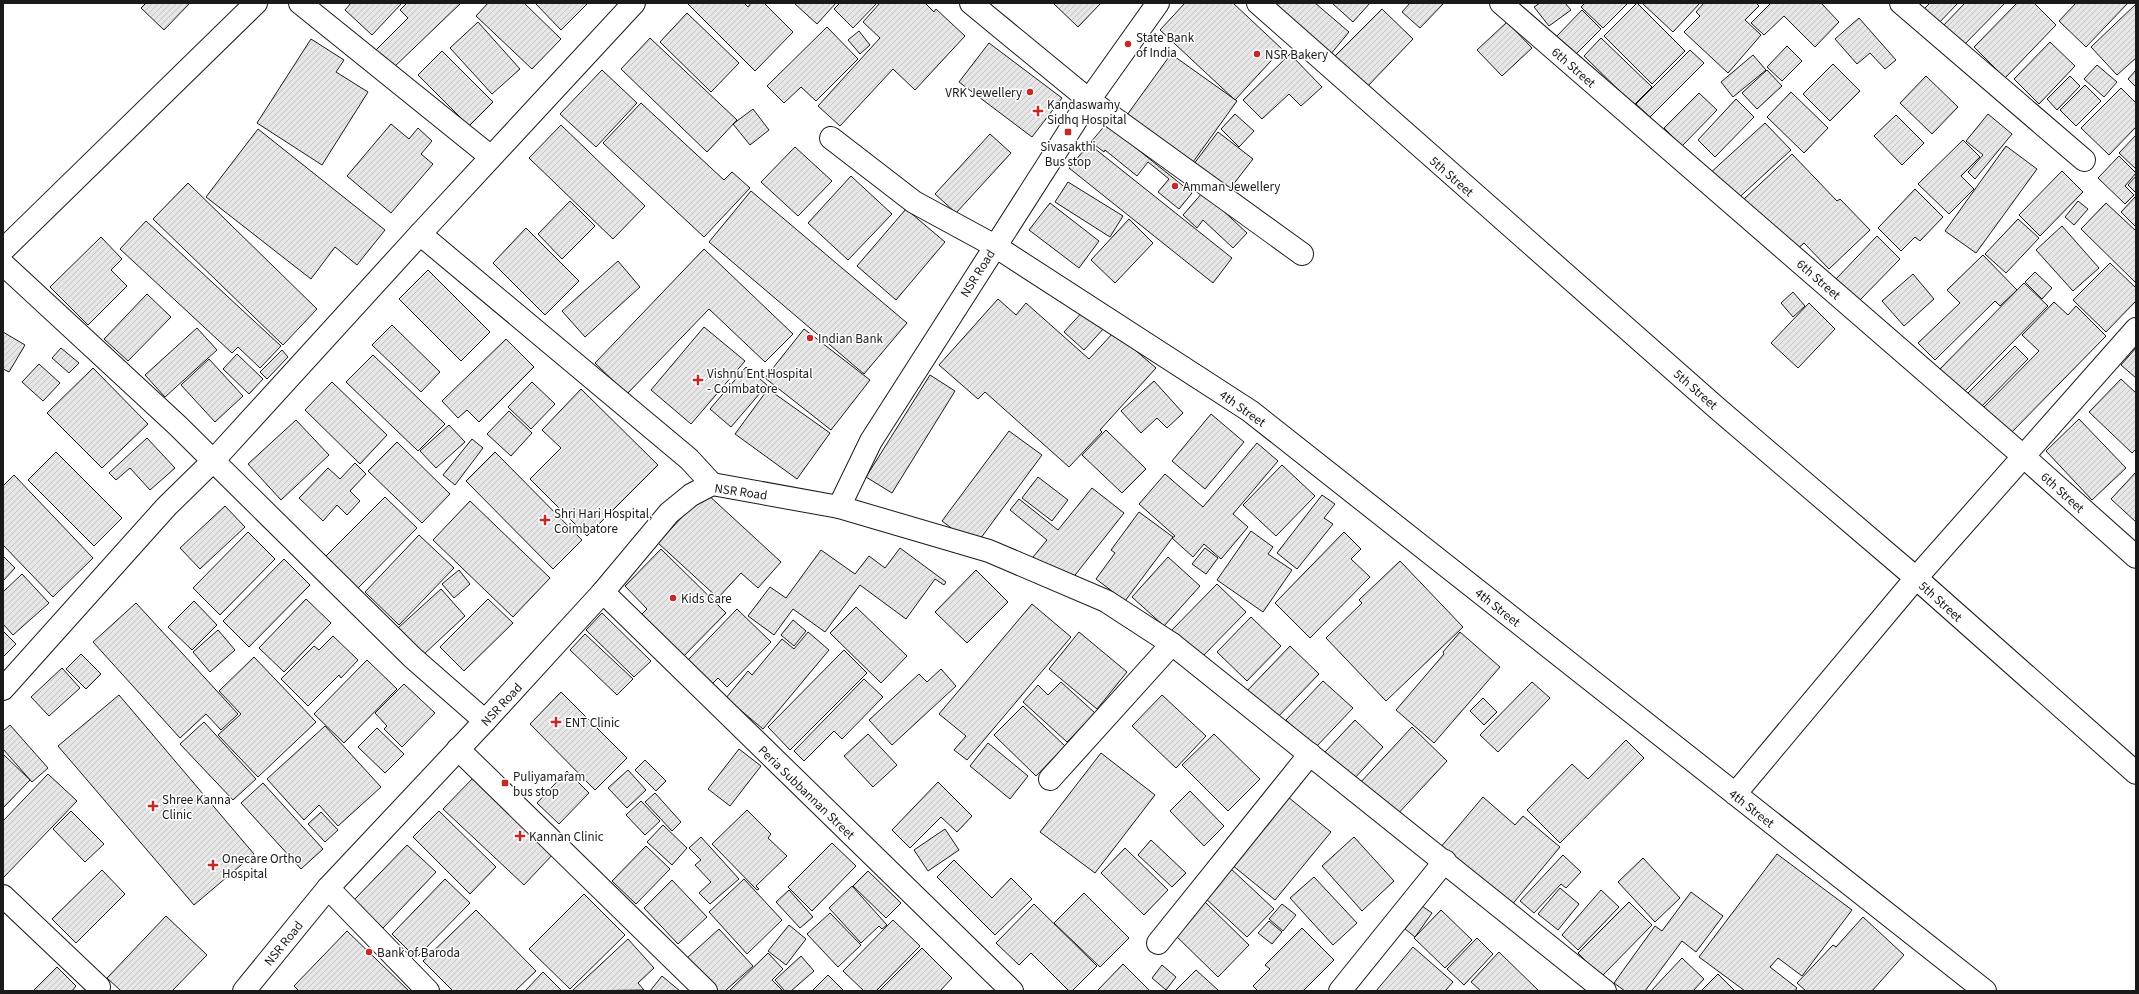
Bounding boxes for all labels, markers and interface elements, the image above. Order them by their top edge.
place label: State Bank of India [1136,29,1195,62]
marker: State Bank of India [1123,39,1133,49]
street label: 6th Street [1547,44,1600,92]
place label: NSR Bakery [1265,46,1328,64]
marker: NSR Bakery [1252,49,1262,59]
place label: VRK Jewellery [945,84,1022,102]
marker: VRK Jewellery [1025,87,1035,97]
place label: Kandaswamy Sidhq Hospital [1047,96,1127,129]
marker: Kandaswamy Sidhq Hospital [1032,105,1044,117]
marker: Sivasakthi Bus stop [1063,127,1073,137]
place label: Sivasakthi Bus stop [1040,138,1096,171]
street label: 5th Street [1425,153,1478,201]
place label: Amman Jewellery [1183,178,1280,196]
marker: Amman Jewellery [1170,181,1180,191]
street label: NSR Road [956,246,1000,301]
street label: 6th Street [1792,256,1845,304]
place label: Indian Bank [818,330,884,348]
marker: Indian Bank [805,333,815,343]
place label: Vishnu Ent Hospital - Coimbatore [707,365,813,398]
street label: 5th Street [1669,366,1722,414]
marker: Vishnu Ent Hospital - Coimbatore [692,374,704,386]
street label: 4th Street [1216,386,1270,432]
street label: 6th Street [2037,468,2089,518]
street label: NSR Road [713,479,768,505]
place label: Shri Hari Hospital, Coimbatore [554,505,652,538]
marker: Shri Hari Hospital, Coimbatore [539,514,551,526]
street label: 5th Street [1915,577,1967,627]
street label: 4th Street [1471,584,1524,632]
place label: Kids Care [681,590,732,608]
marker: Kids Care [668,593,678,603]
street label: NSR Road [477,679,526,730]
place label: ENT Clinic [565,714,620,732]
marker: ENT Clinic [550,716,562,728]
street label: Peria Subbannan Street [754,742,859,844]
place label: Puliyamaram bus stop [513,768,585,801]
marker: Puliyamaram bus stop [500,778,510,788]
street label: 4th Street [1725,785,1778,833]
place label: Shree Kanna Clinic [162,791,231,824]
marker: Shree Kanna Clinic [147,800,159,812]
place label: Kannan Clinic [529,828,604,846]
marker: Kannan Clinic [514,830,526,842]
place label: Onecare Ortho Hospital [222,850,302,883]
marker: Onecare Ortho Hospital [207,859,219,871]
street label: NSR Road [260,917,308,970]
place label: Bank of Baroda [377,944,460,962]
marker: Bank of Baroda [364,947,374,957]

